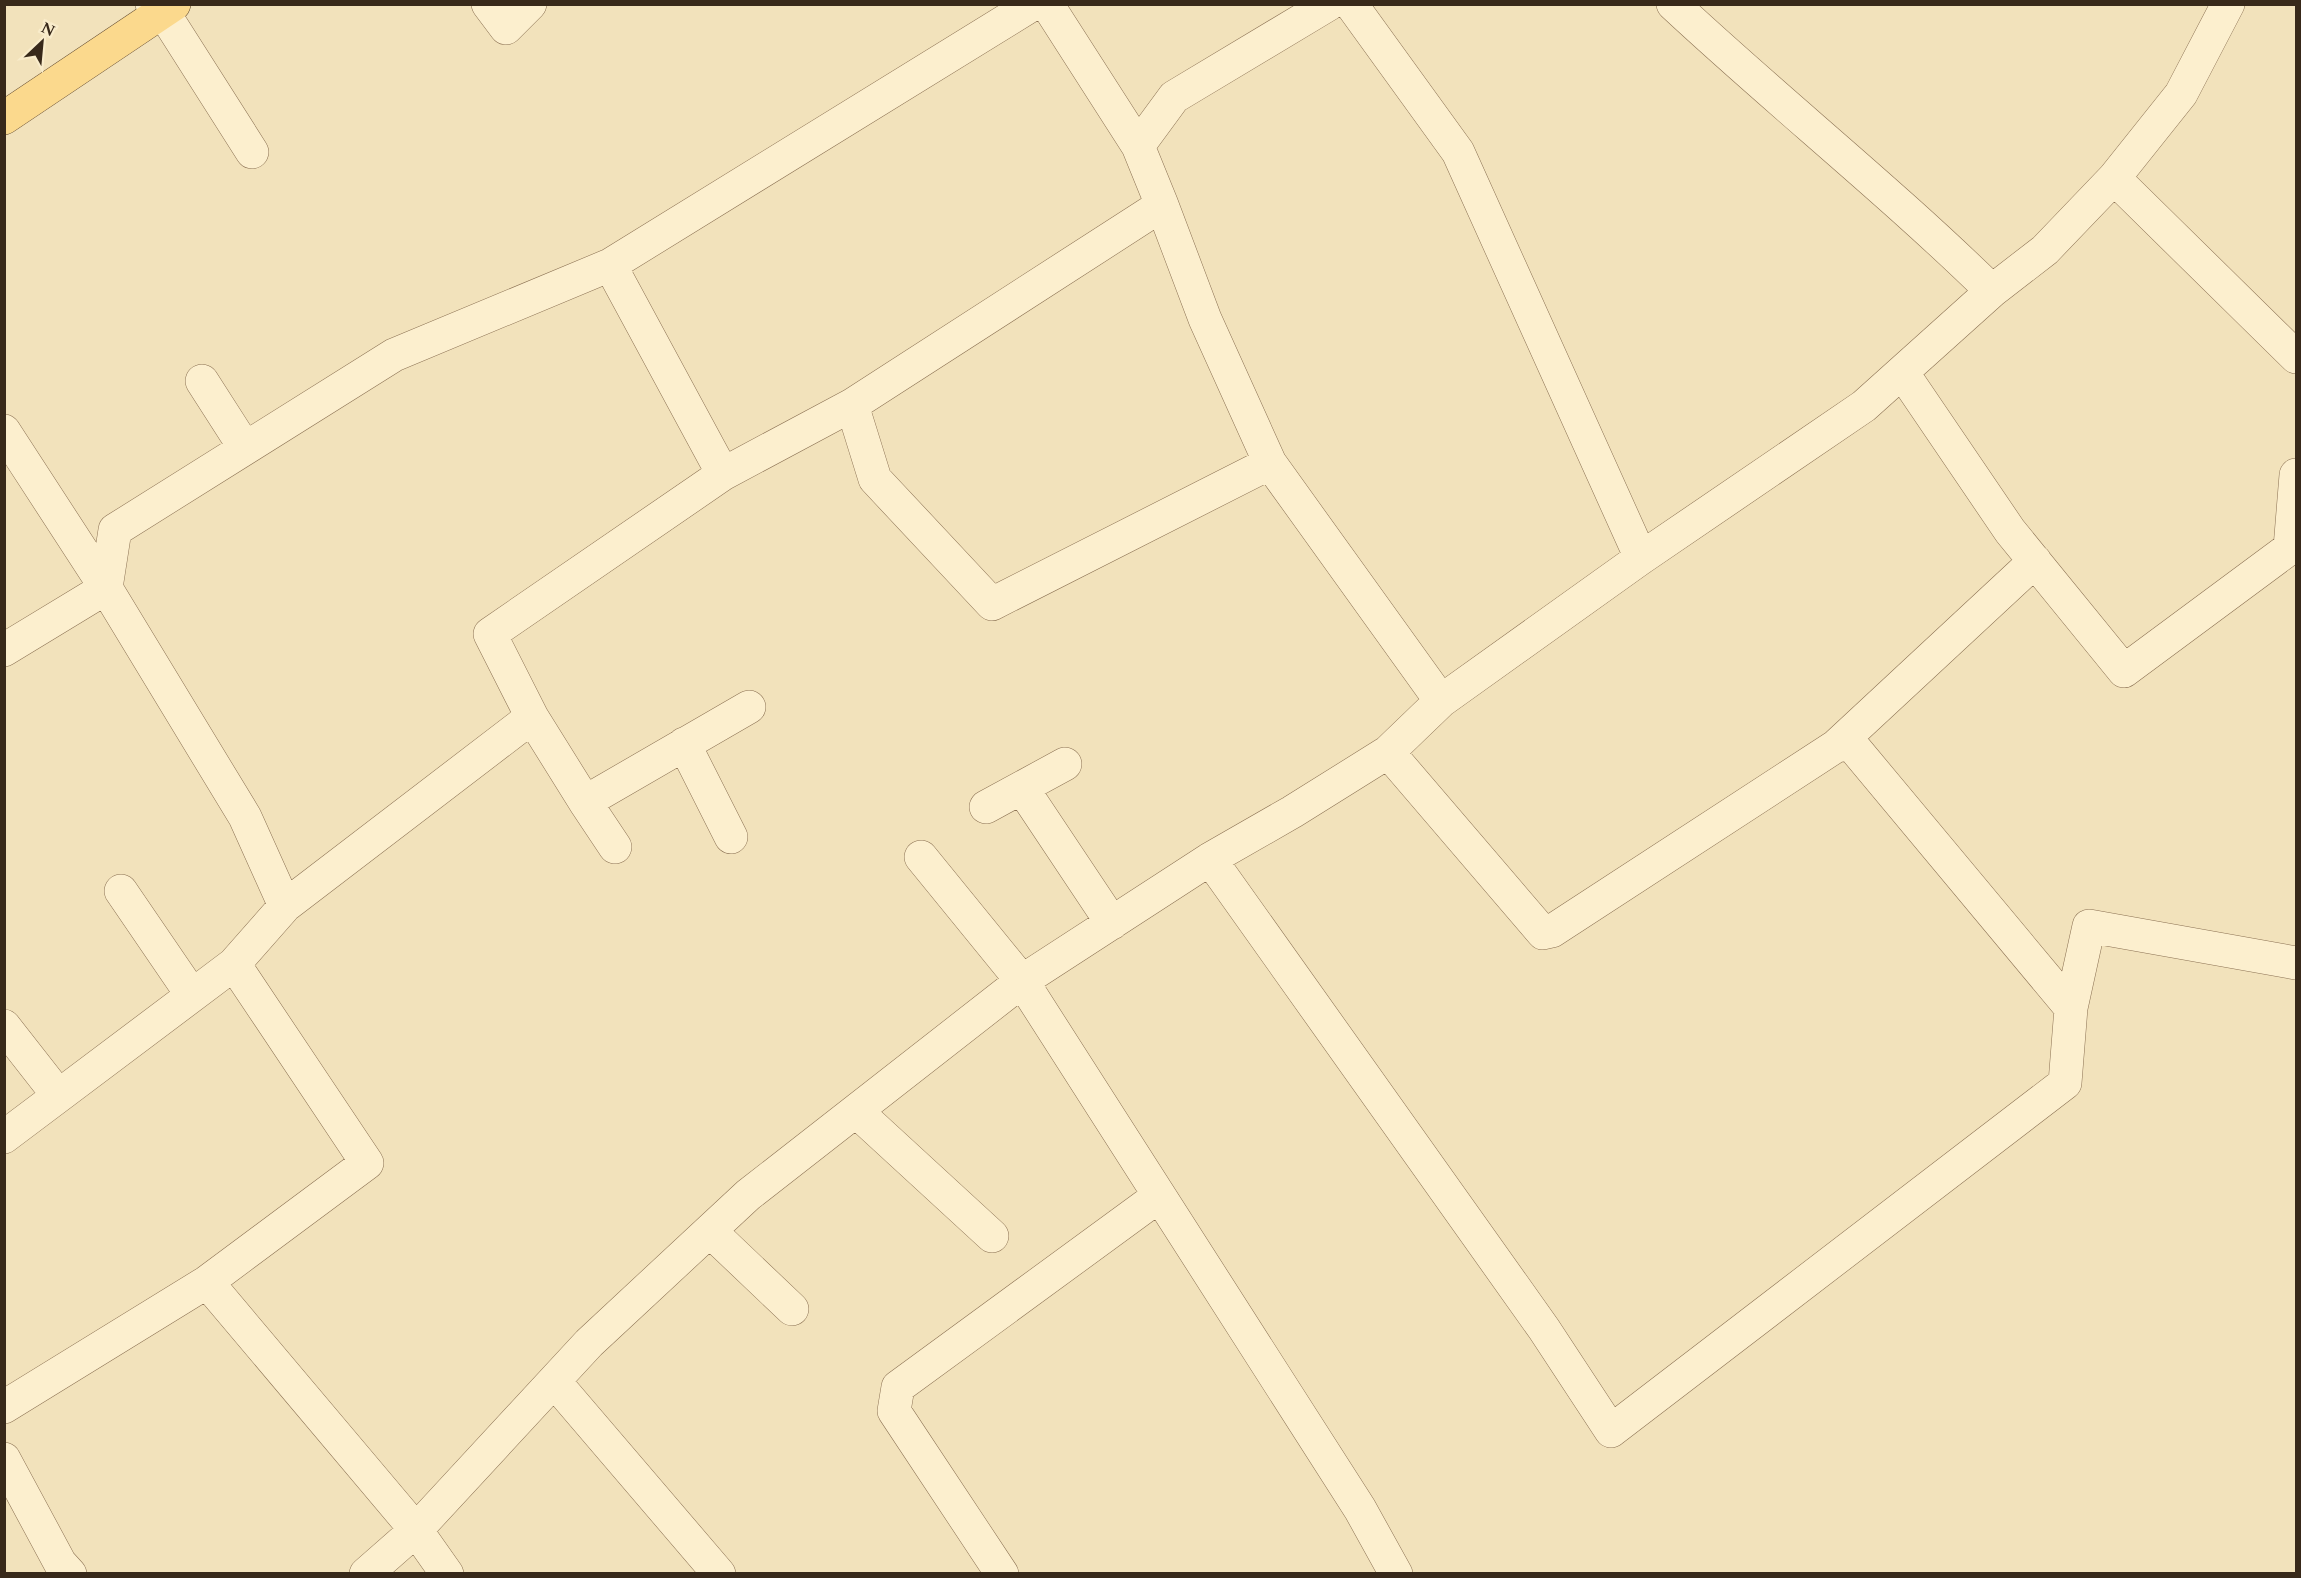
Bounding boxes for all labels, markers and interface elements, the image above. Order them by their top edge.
north arrow [12,12,72,72]
text: N [37,16,59,43]

